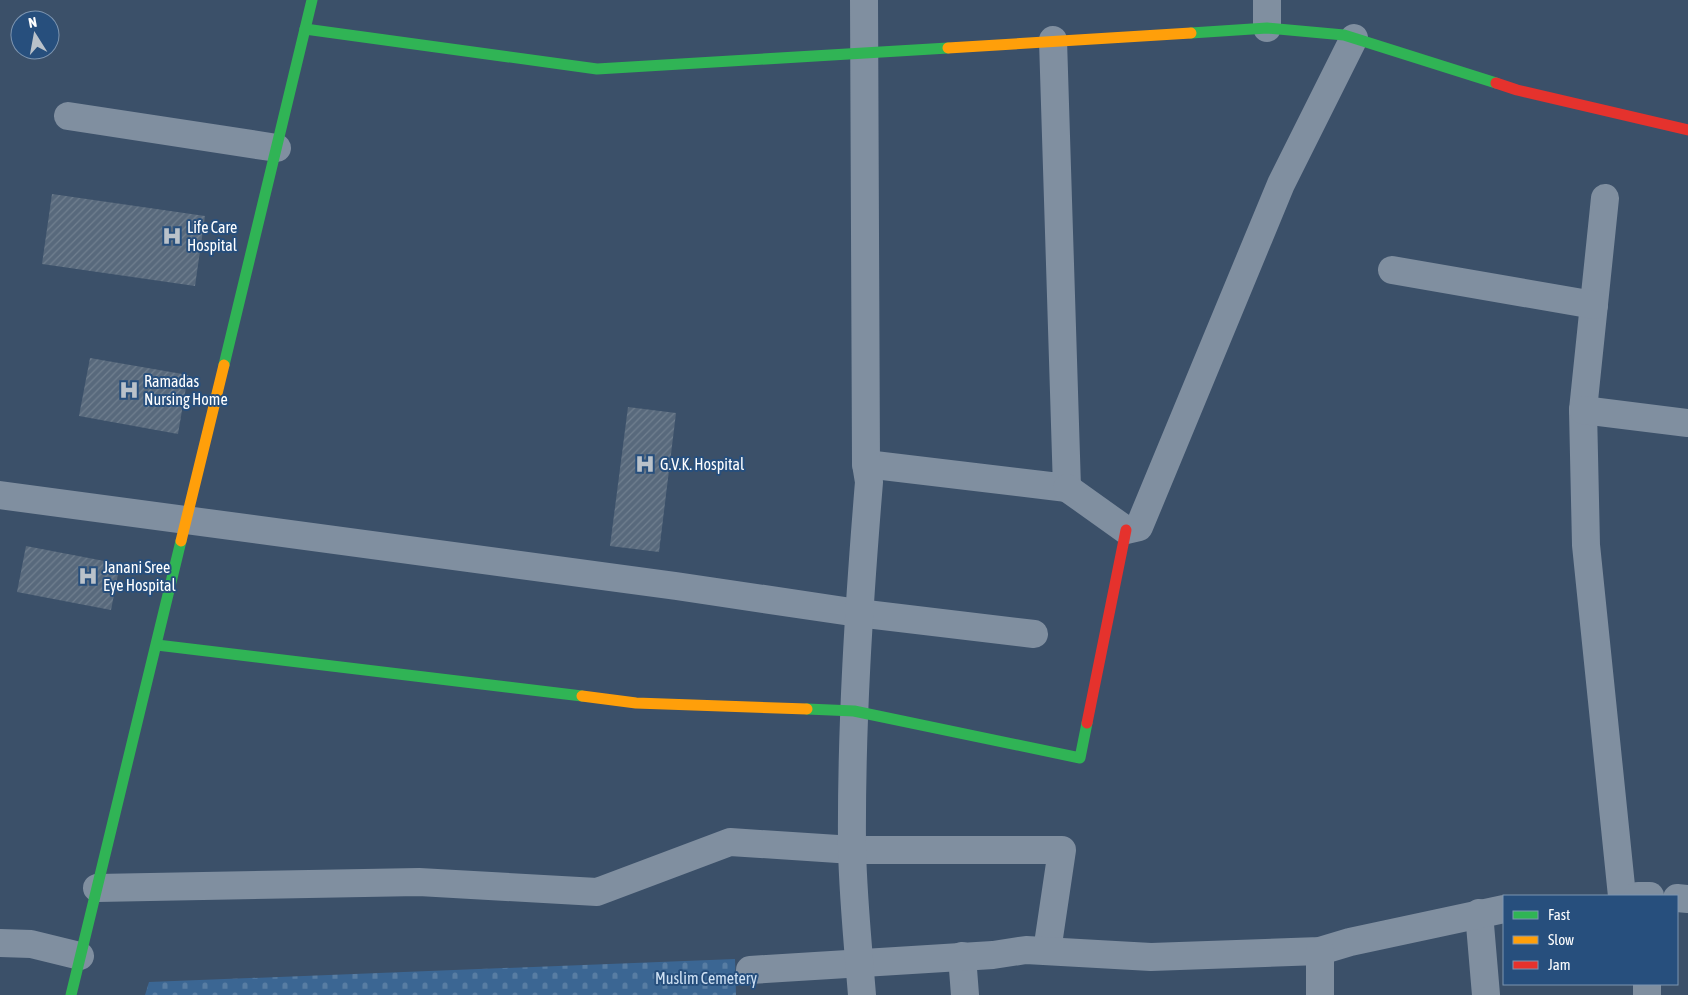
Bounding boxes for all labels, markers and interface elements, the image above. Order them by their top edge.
north arrow [10,10,60,60]
text: N [27,14,38,31]
place label: Life Care Hospital [187,218,238,255]
hospital icon: Life Care Hospital [161,225,183,247]
place label: Ramadas Nursing Home [144,372,228,409]
hospital icon: Ramadas Nursing Home [118,379,140,401]
hospital icon: G.V.K. Hospital [634,453,656,475]
place label: G.V.K. Hospital [660,455,745,474]
place label: Janani Sree Eye Hospital [103,558,176,595]
hospital icon: Janani Sree Eye Hospital [77,565,99,587]
legend [1503,895,1678,985]
text: Fast [1548,906,1570,923]
text: Slow [1548,931,1574,948]
text: Jam [1548,956,1571,973]
park label: Muslim Cemetery [655,969,757,988]

